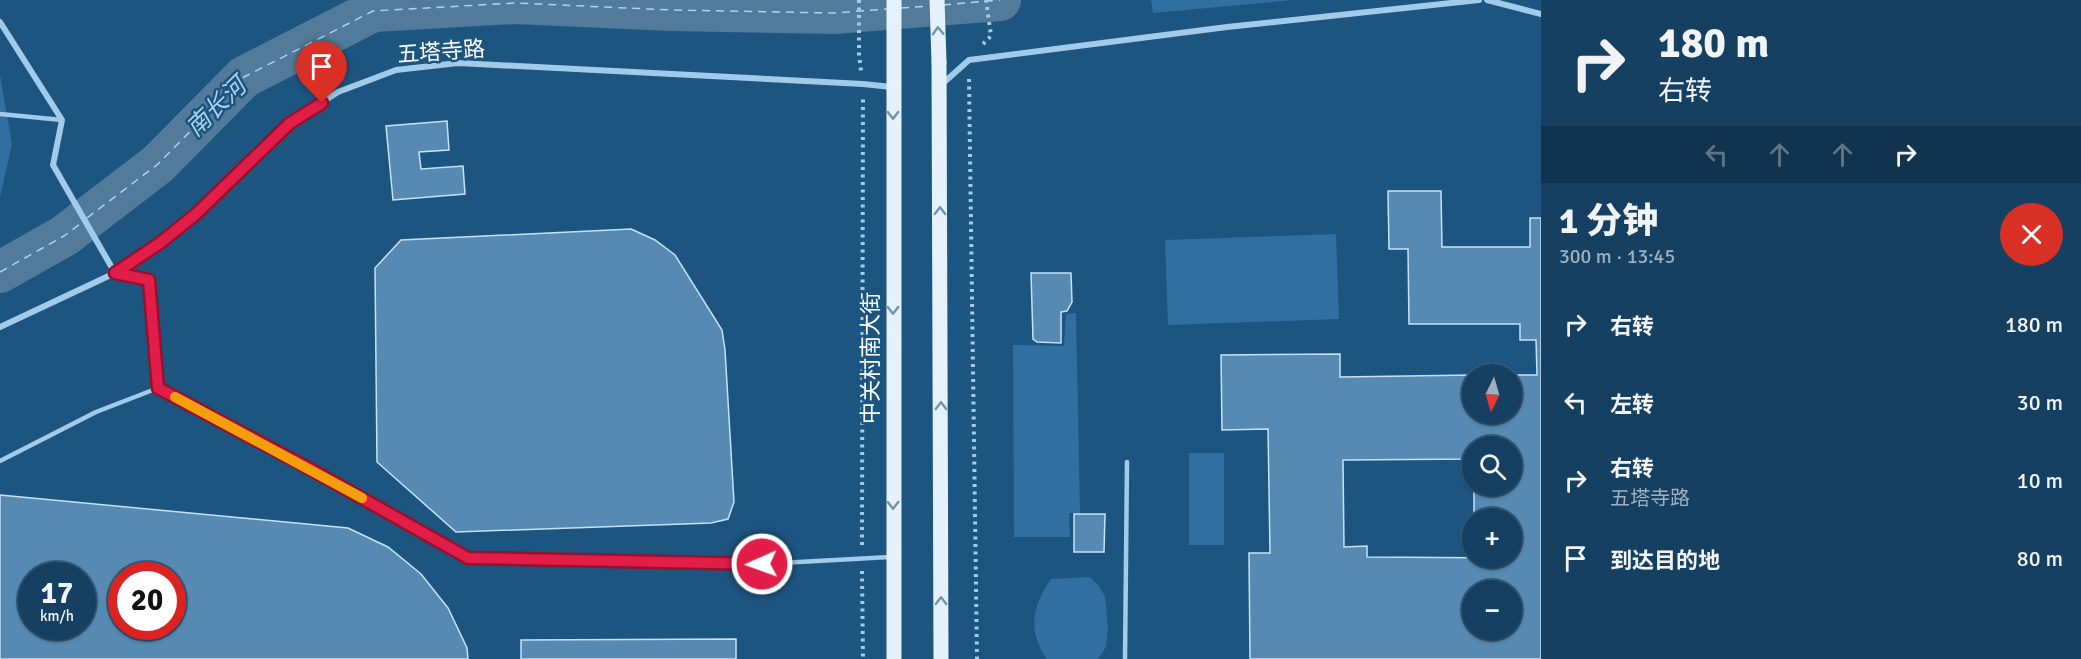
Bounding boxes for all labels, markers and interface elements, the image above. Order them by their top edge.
text: 180 m [1658,18,1769,69]
icon: right [1559,24,1637,102]
one-way arrow [932,26,945,35]
street label: 五塔寺路 [396,35,486,68]
pin [296,41,347,103]
icon: arrive [305,50,338,83]
water label: 南长河 [180,68,255,143]
text: 右转 [1658,75,1712,108]
one-way arrow [887,111,899,120]
icon: left [1700,138,1733,171]
icon: ahead [1763,138,1796,171]
icon: ahead [1826,138,1859,171]
icon: right [1889,138,1922,171]
text: 1 分钟 [1559,199,1658,244]
button: close [2000,203,2063,266]
one-way arrow [934,206,946,215]
text: 300 m · 13:45 [1559,244,1675,269]
street label: 中关村南大街 [857,292,884,424]
one-way arrow [887,306,899,315]
icon: right [1559,308,1592,341]
text: 180 m [2005,311,2063,338]
text: 右转 [1610,313,1654,340]
north arrow [1462,364,1522,424]
map controls [1462,364,1522,640]
icon: left [1559,386,1592,419]
text: 30 m [2017,389,2063,416]
text: 左转 [1610,391,1654,418]
one-way arrow [935,401,947,410]
button: search [1462,436,1522,496]
text: 右转 [1610,455,1654,482]
icon: right [1559,464,1592,497]
text: 10 m [2017,467,2063,494]
text: 五塔寺路 [1610,486,1690,511]
one-way arrow [887,501,899,510]
button: + [1462,508,1522,568]
position arrow [730,532,794,596]
icon: arrive [1559,542,1592,575]
text: 80 m [2017,545,2063,572]
text: 到达目的地 [1610,547,1720,574]
speed limit sign: 20 [108,562,186,640]
text: 17 [41,575,73,612]
button: − [1462,580,1522,640]
one-way arrow [935,596,947,605]
text: km/h [40,607,74,625]

